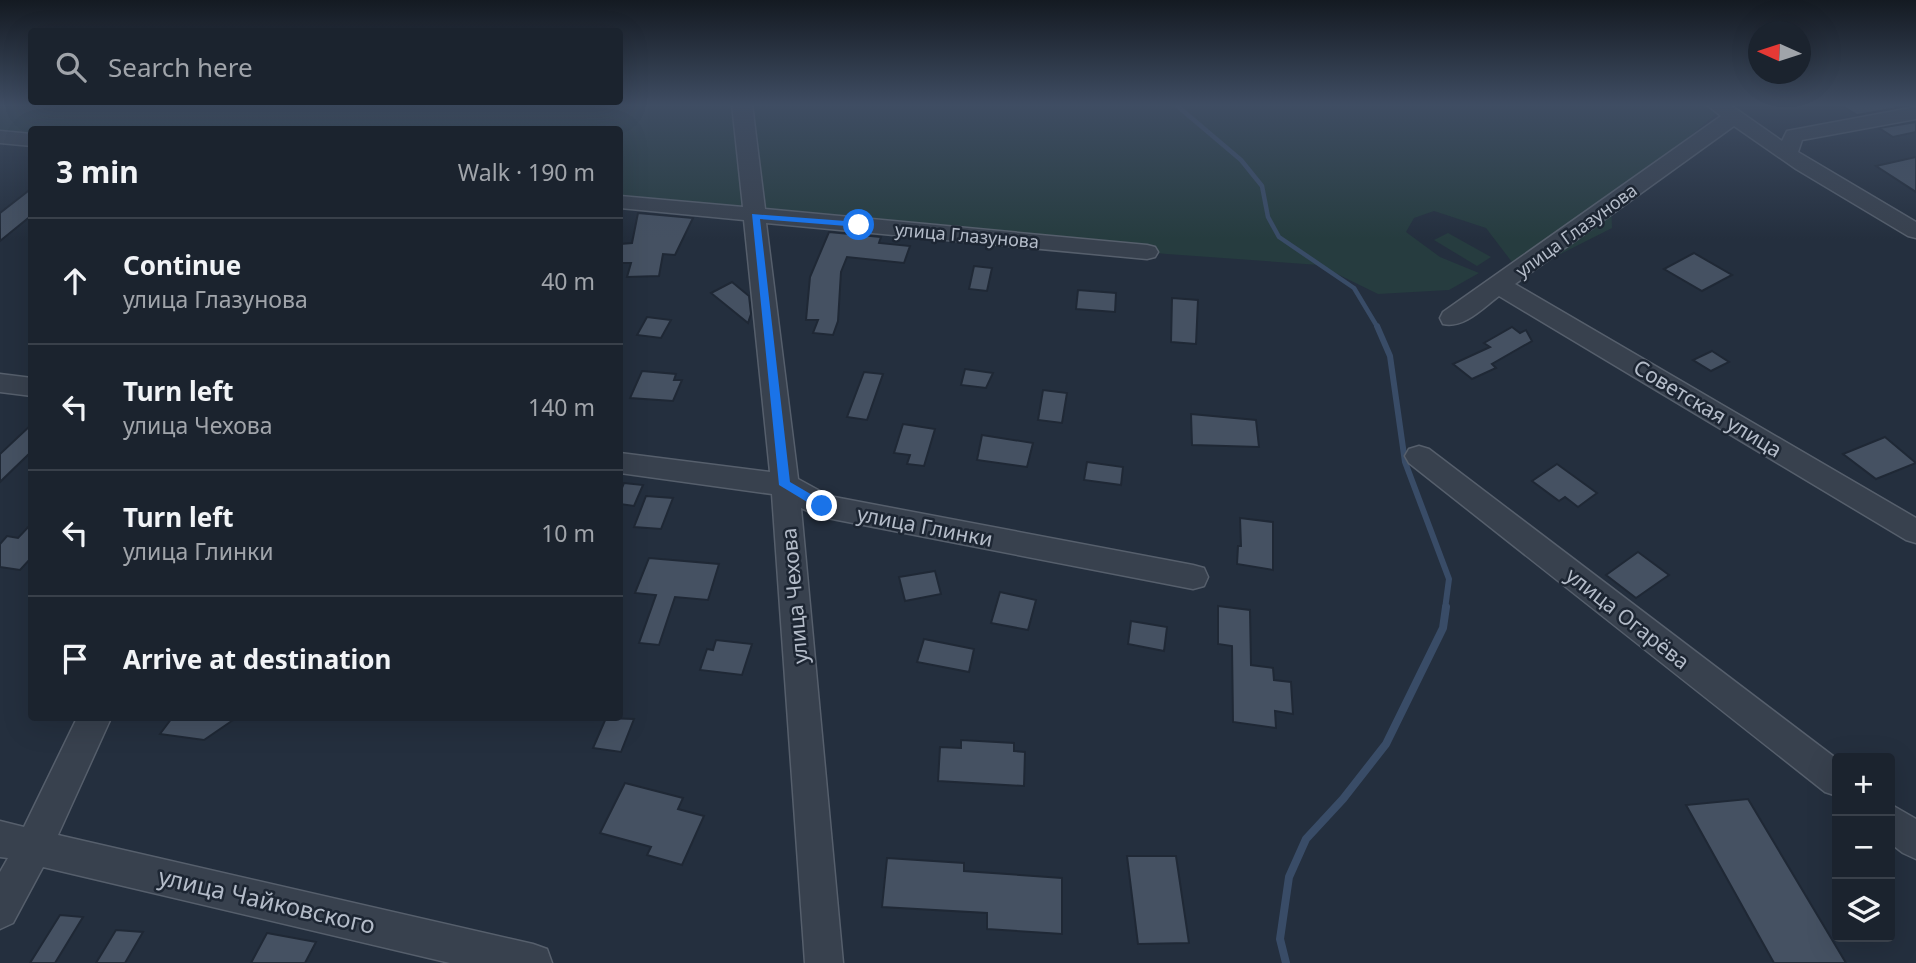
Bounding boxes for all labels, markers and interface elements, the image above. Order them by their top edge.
north arrow [1748,21,1811,84]
search box [28,28,623,105]
icon: search [52,48,90,86]
text: Search here [108,49,253,85]
text: 3 min [56,151,139,192]
text: Walk · 190 m [458,156,595,188]
street label: улица Глазунова [1510,178,1642,282]
route start [843,209,874,240]
street label: улица Глазунова [894,217,1040,253]
text: Continue [123,247,241,283]
icon: ahead [56,262,94,300]
text: 40 m [541,265,595,297]
text: улица Глазунова [123,283,308,315]
street label: Советская улица [1629,353,1787,463]
text: Turn left [123,373,234,409]
icon: left [56,388,94,426]
text: 140 m [528,391,595,423]
text: улица Чехова [123,409,273,441]
route end [806,490,837,521]
text: Turn left [123,499,234,535]
street label: улица Глинки [855,499,995,553]
icon: left [56,514,94,552]
text: 10 m [541,517,595,549]
street label: улица Чехова [774,527,814,665]
text: улица Глинки [123,535,274,567]
street label: улица Огарёва [1560,561,1696,675]
icon: arrive [56,640,94,678]
text: Arrive at destination [123,641,392,677]
map controls [1832,753,1895,942]
button: + [1832,753,1895,816]
button: − [1832,816,1895,879]
street label: улица Чайковского [155,859,379,941]
button: layers [1832,879,1895,942]

